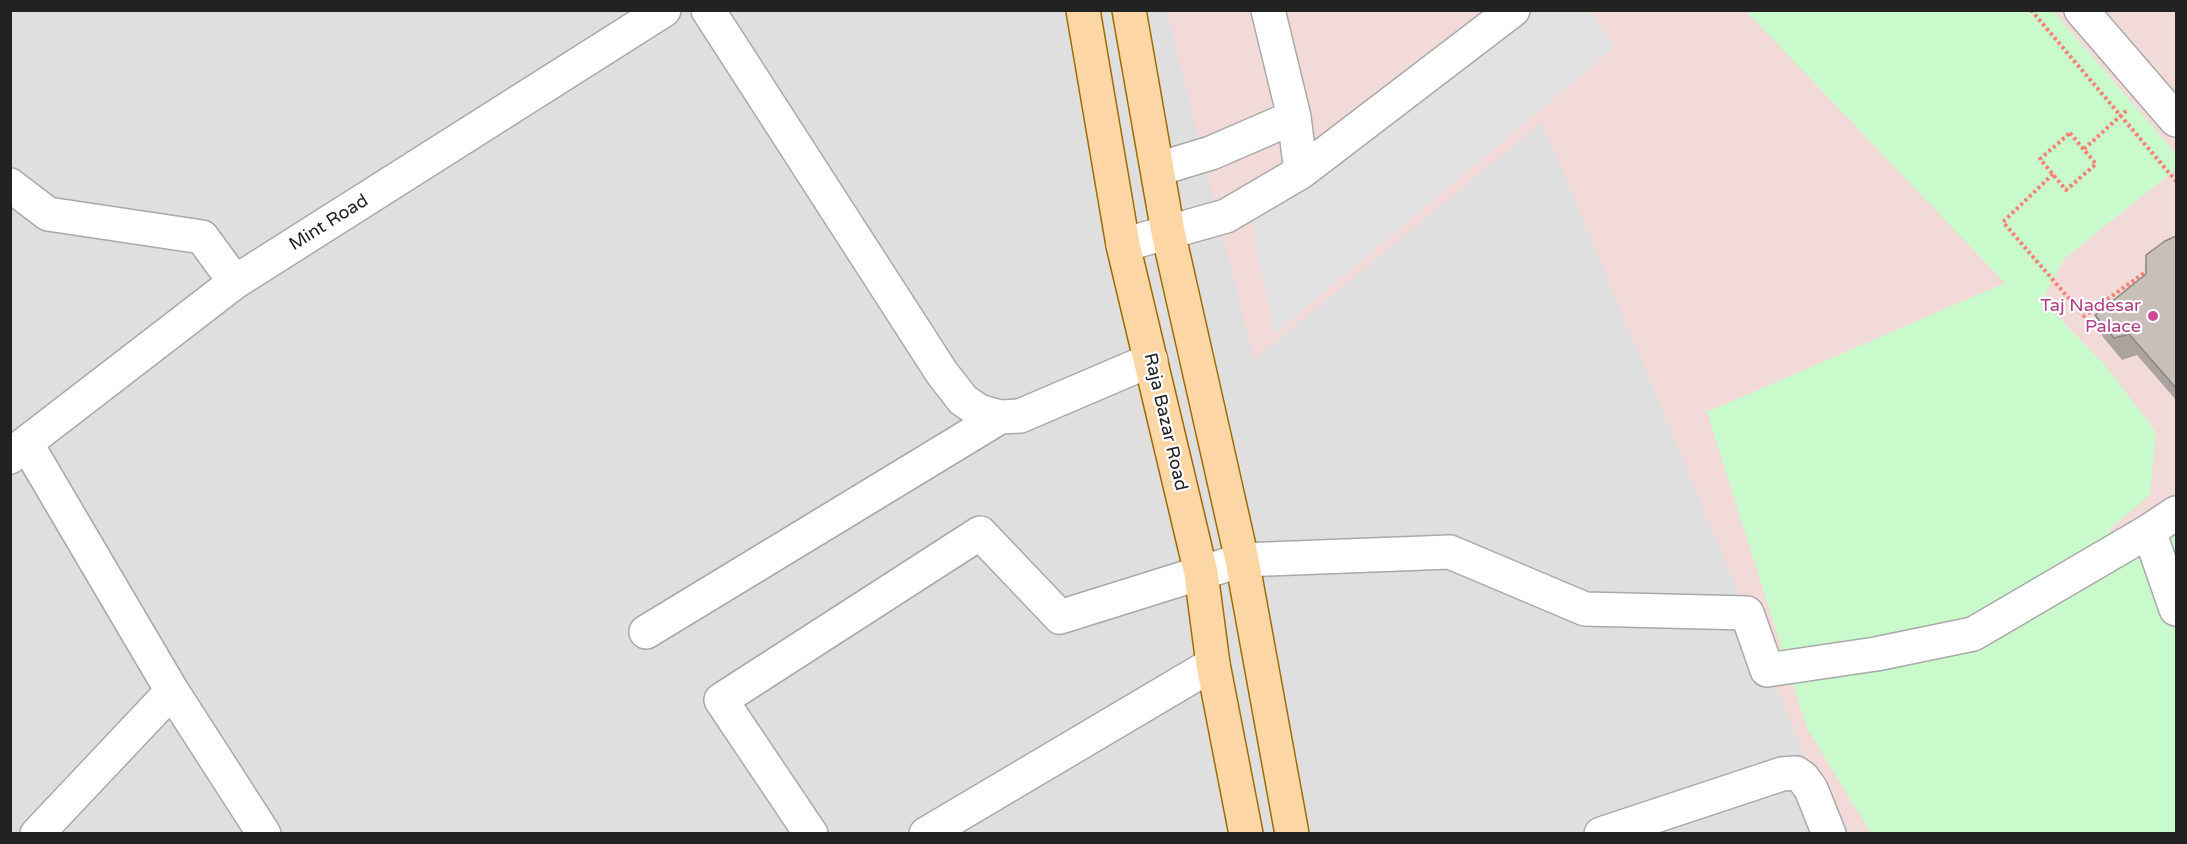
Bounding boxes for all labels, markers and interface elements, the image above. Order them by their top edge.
street label: Mint Road [285,190,373,256]
place label: Taj Nadesar Palace [2040,295,2141,338]
marker: Taj Nadesar Palace [2146,309,2160,323]
street label: Raja Bazar Road [1139,351,1191,493]

